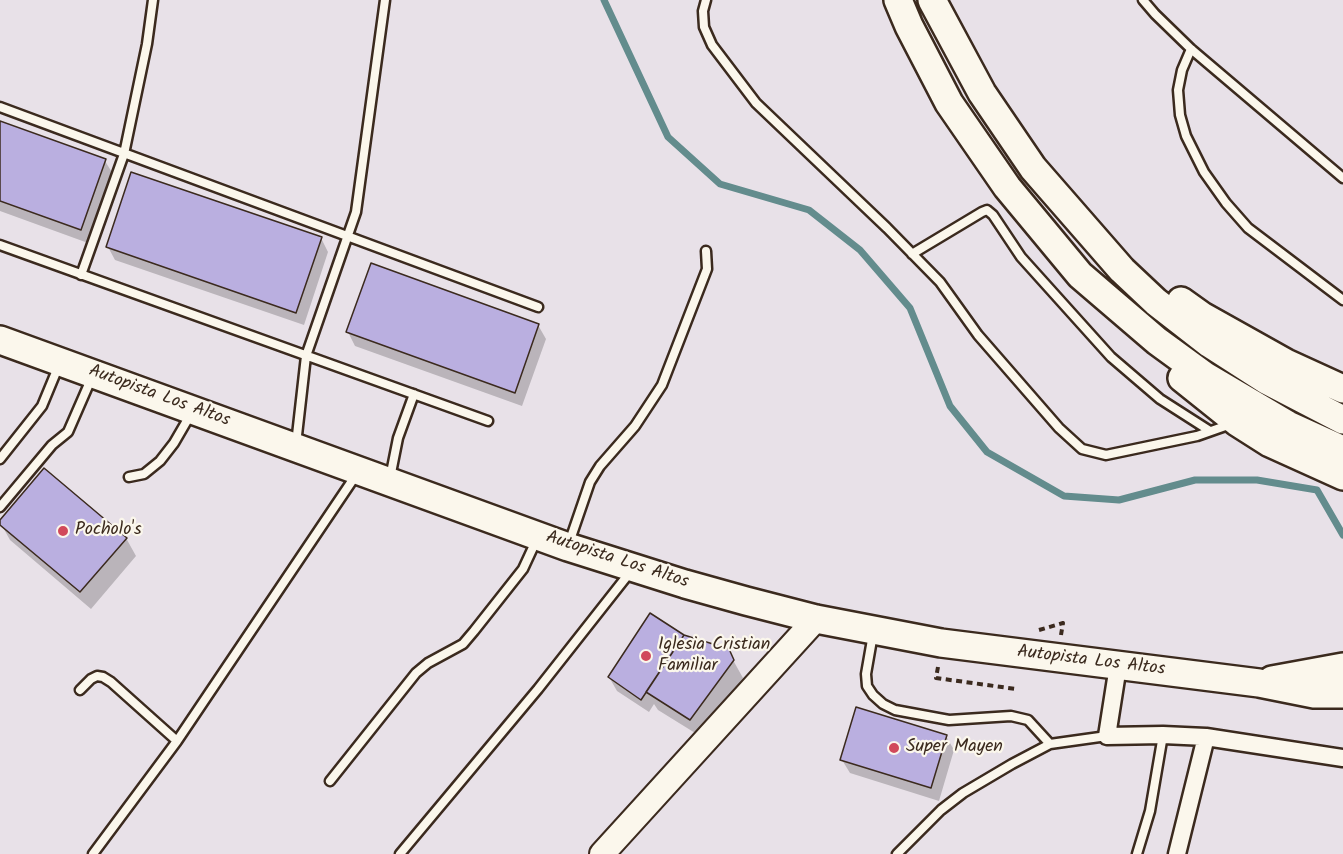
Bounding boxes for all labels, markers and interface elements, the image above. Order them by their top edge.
street label: Autopista Los Altos [85,361,233,433]
place label: Pocholo's [75,520,142,542]
marker: Pocholo's [56,524,70,538]
street label: Autopista Los Altos [543,528,691,594]
place label: Iglesia Cristian Familiar [658,635,770,678]
street label: Autopista Los Altos [1016,642,1166,682]
marker: Iglesia Cristian Familiar [639,649,653,663]
place label: Super Mayen [906,737,1003,759]
marker: Super Mayen [887,741,901,755]

